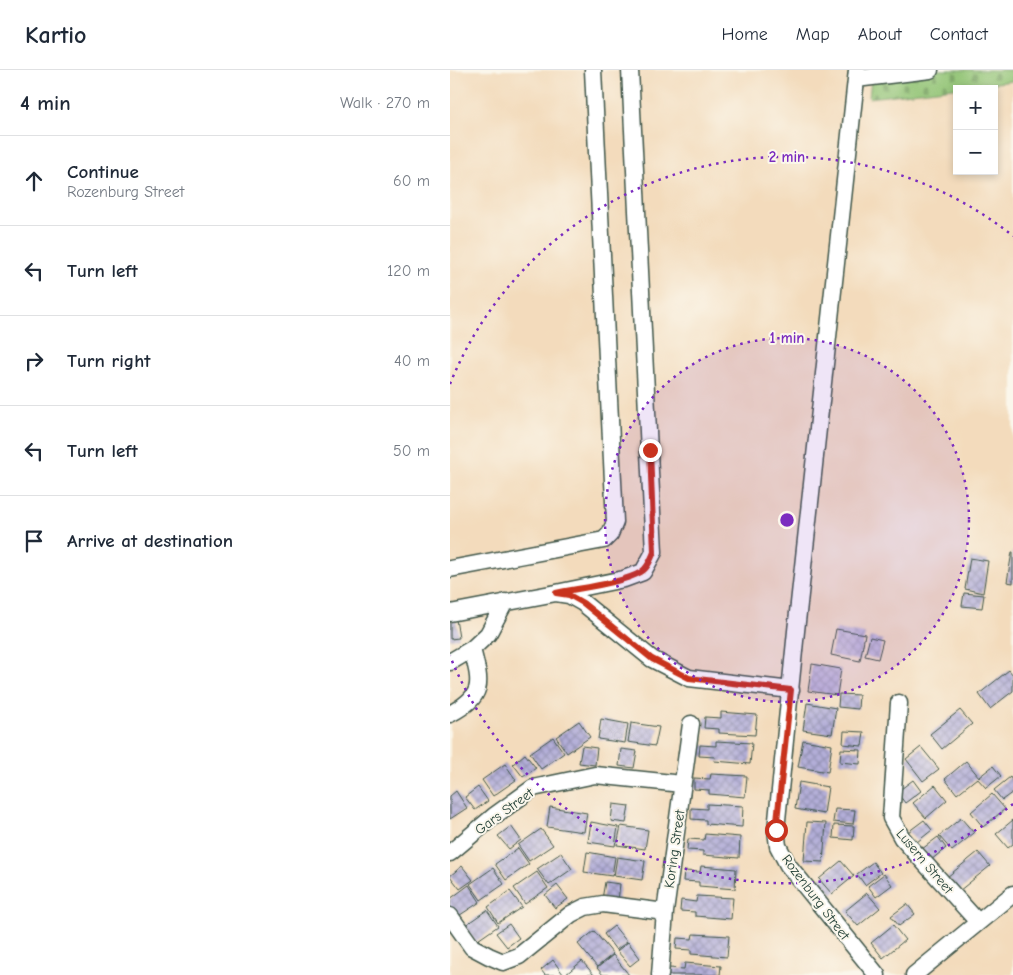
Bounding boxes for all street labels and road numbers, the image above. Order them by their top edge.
street label: Gars Street [472,784,538,838]
street label: Koring Street [661,808,689,889]
street label: Lusern Street [892,825,957,898]
street label: Rozenburg Street [778,851,854,944]

